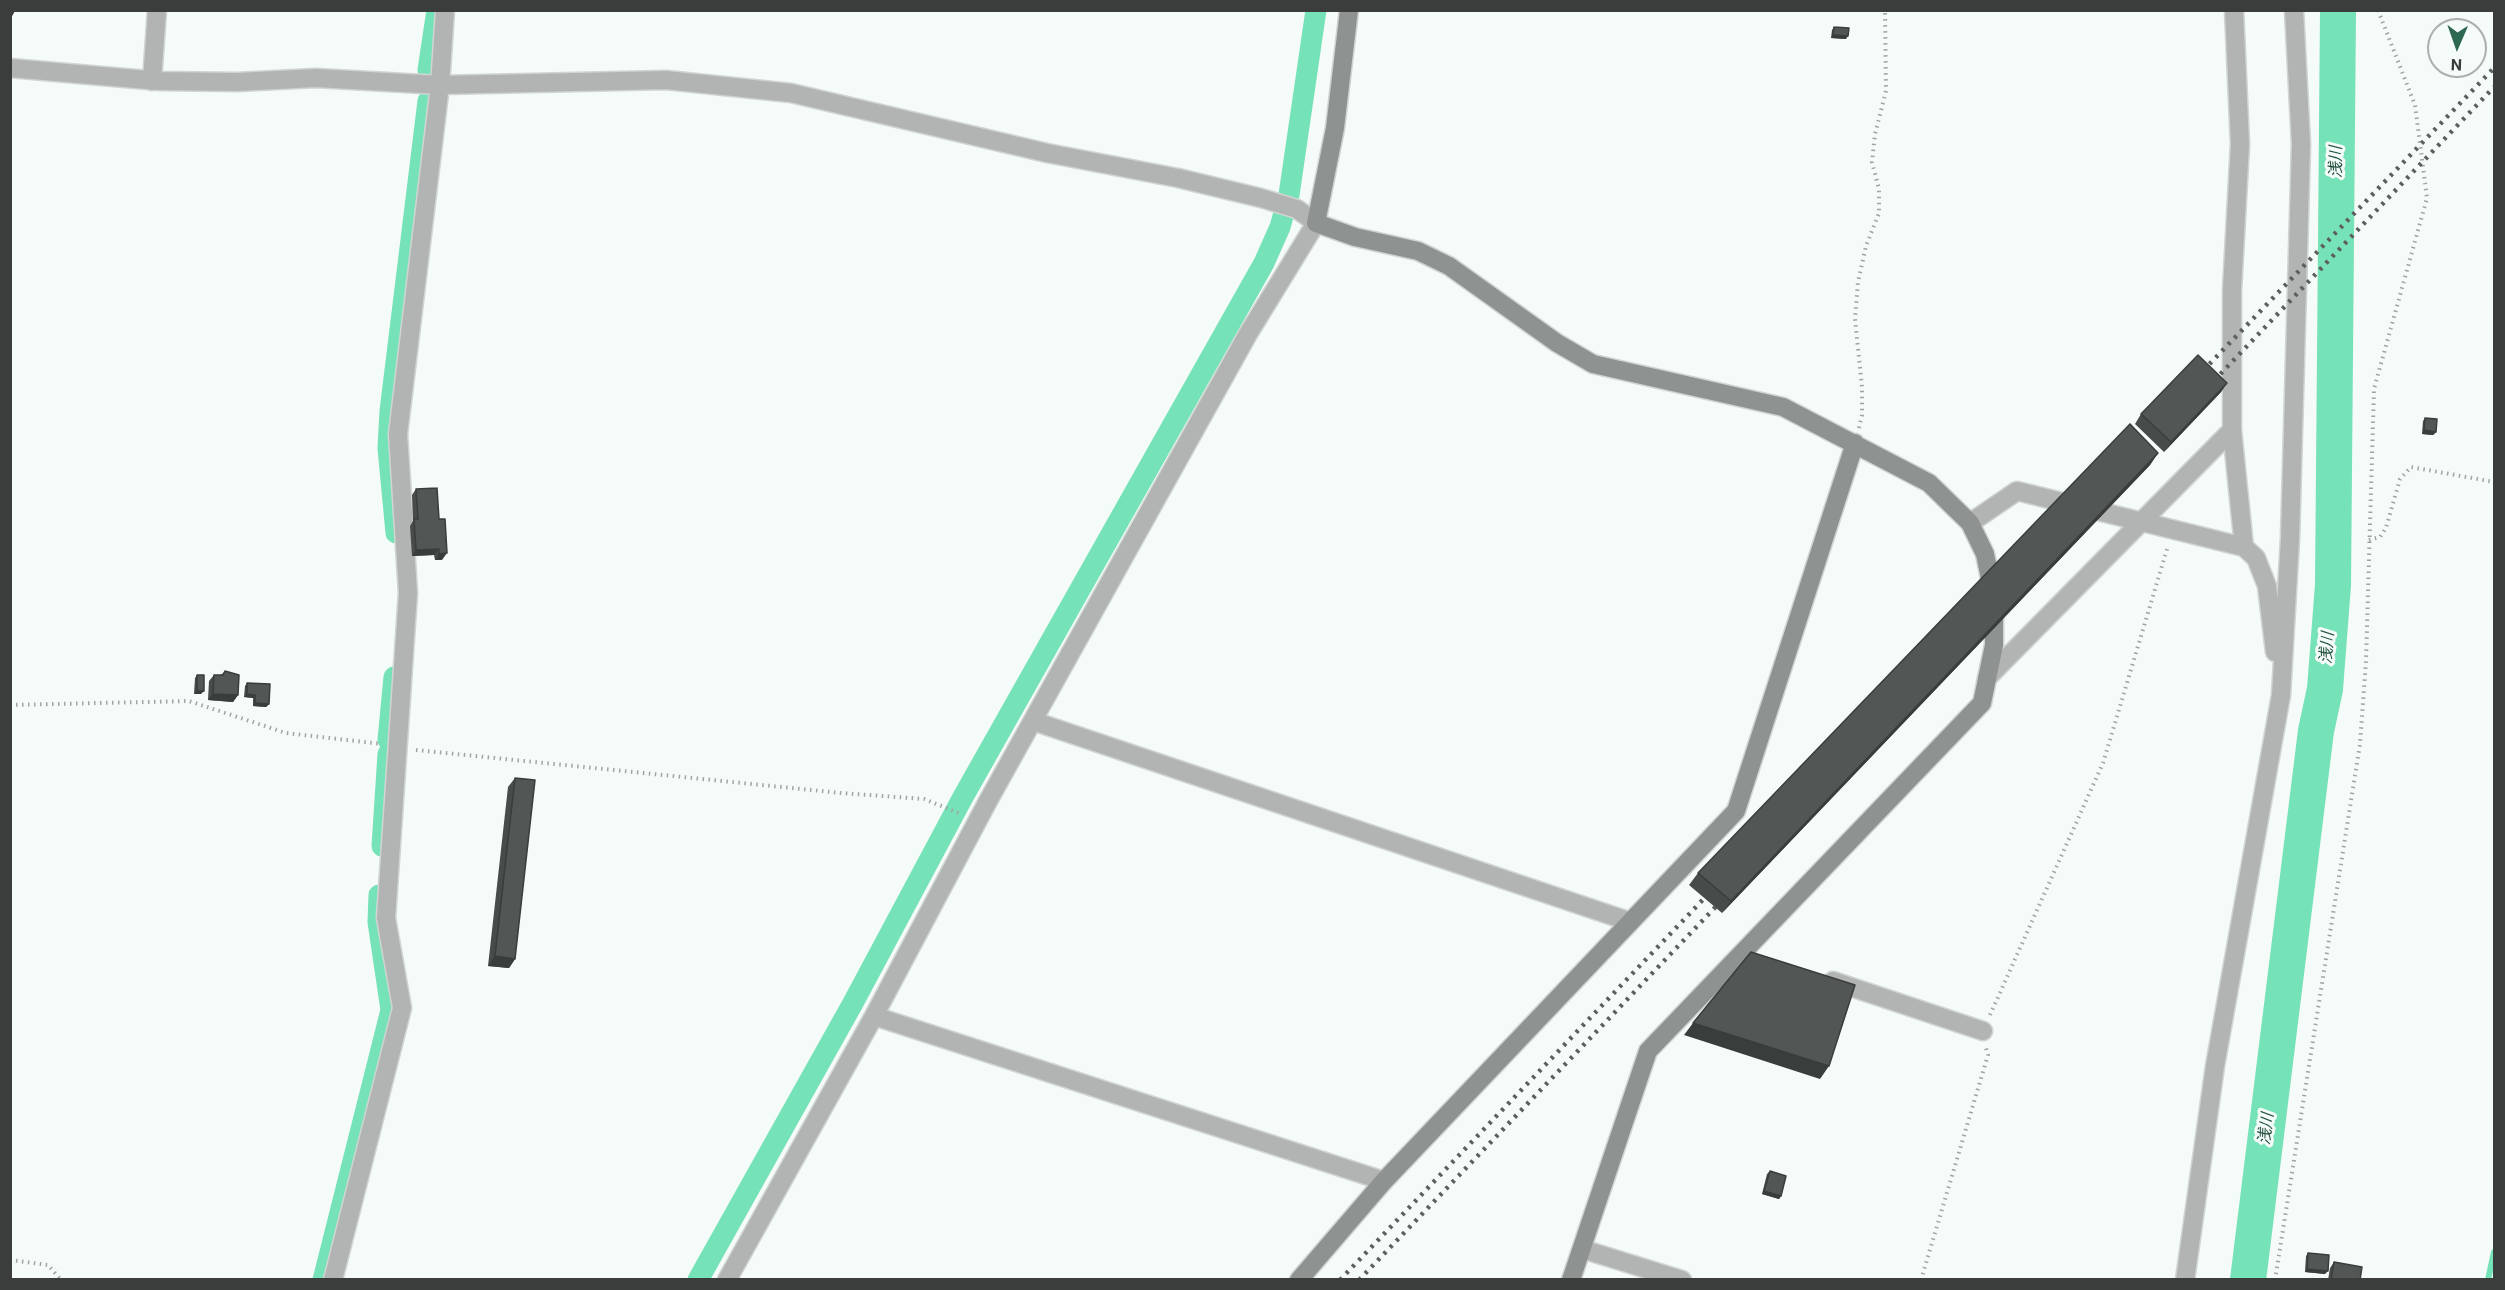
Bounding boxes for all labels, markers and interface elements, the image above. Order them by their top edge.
north arrow [2427,18,2487,78]
text: N [2450,55,2462,74]
water label: 浅川 [2327,146,2347,178]
water label: 浅川 [2317,631,2339,665]
water label: 浅川 [2256,1112,2278,1146]

